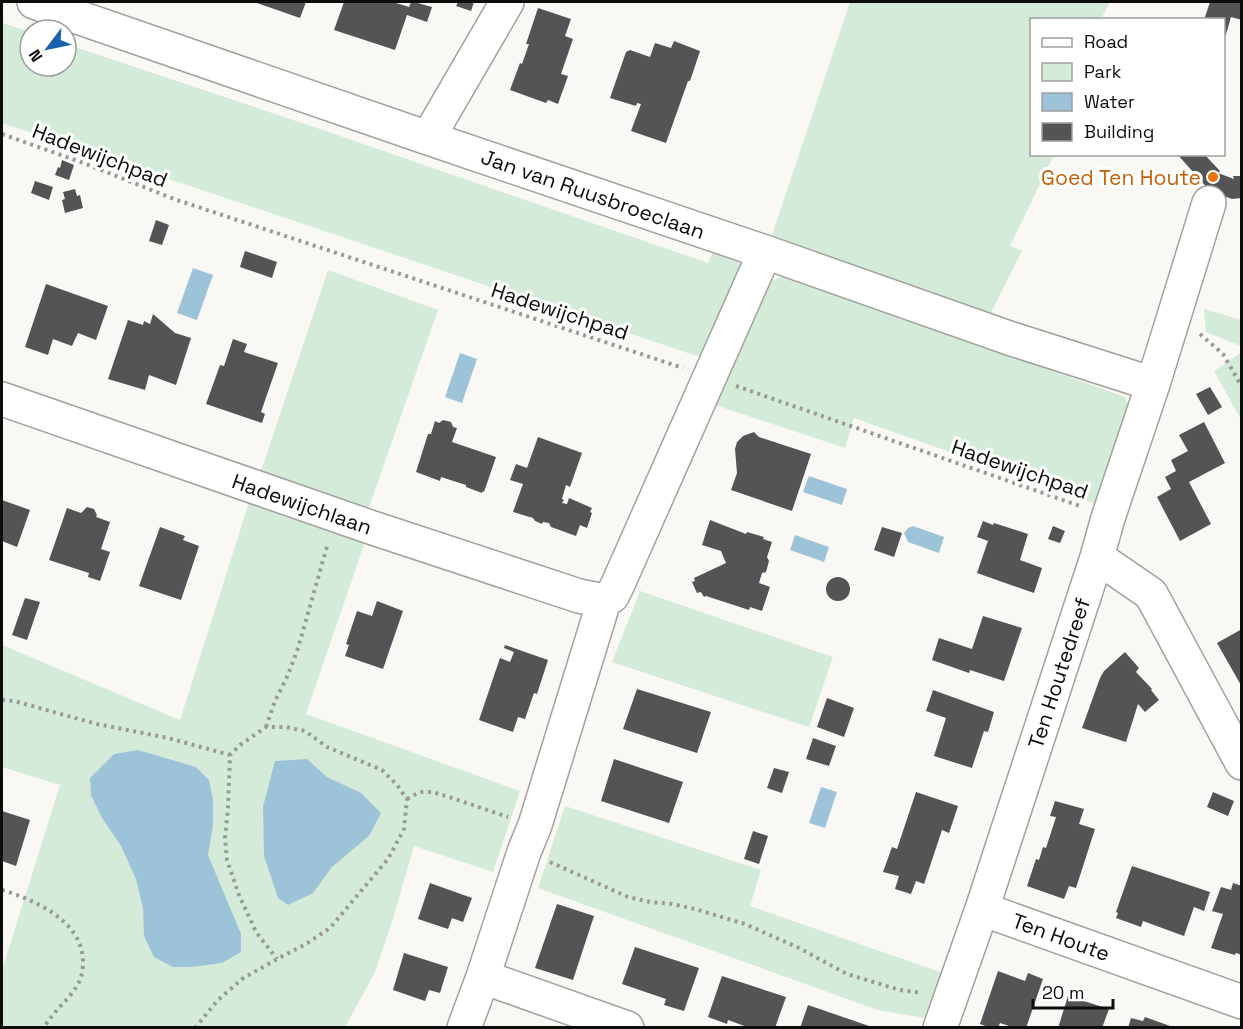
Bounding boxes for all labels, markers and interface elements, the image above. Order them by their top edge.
north arrow [18,18,78,78]
legend [1030,18,1225,156]
text: Road [1084,30,1128,53]
text: N [24,46,47,66]
text: Park [1084,60,1122,83]
text: Water [1084,90,1135,113]
street label: Hadewijchpad [29,117,171,193]
text: Building [1084,120,1154,143]
street label: Jan van Ruusbroeclaan [478,143,708,245]
place label: Goed Ten Houte [1041,164,1201,191]
marker: Goed Ten Houte [1206,170,1220,184]
street label: Hadewijchpad [488,276,632,346]
street label: Hadewijchpad [948,433,1092,505]
street label: Hadewijchlaan [229,467,375,541]
street label: Ten Houtedreef [1022,594,1096,752]
street label: Ten Houte [1008,907,1114,967]
scale bar [1033,972,1112,1010]
text: 20 m [1042,981,1085,1004]

